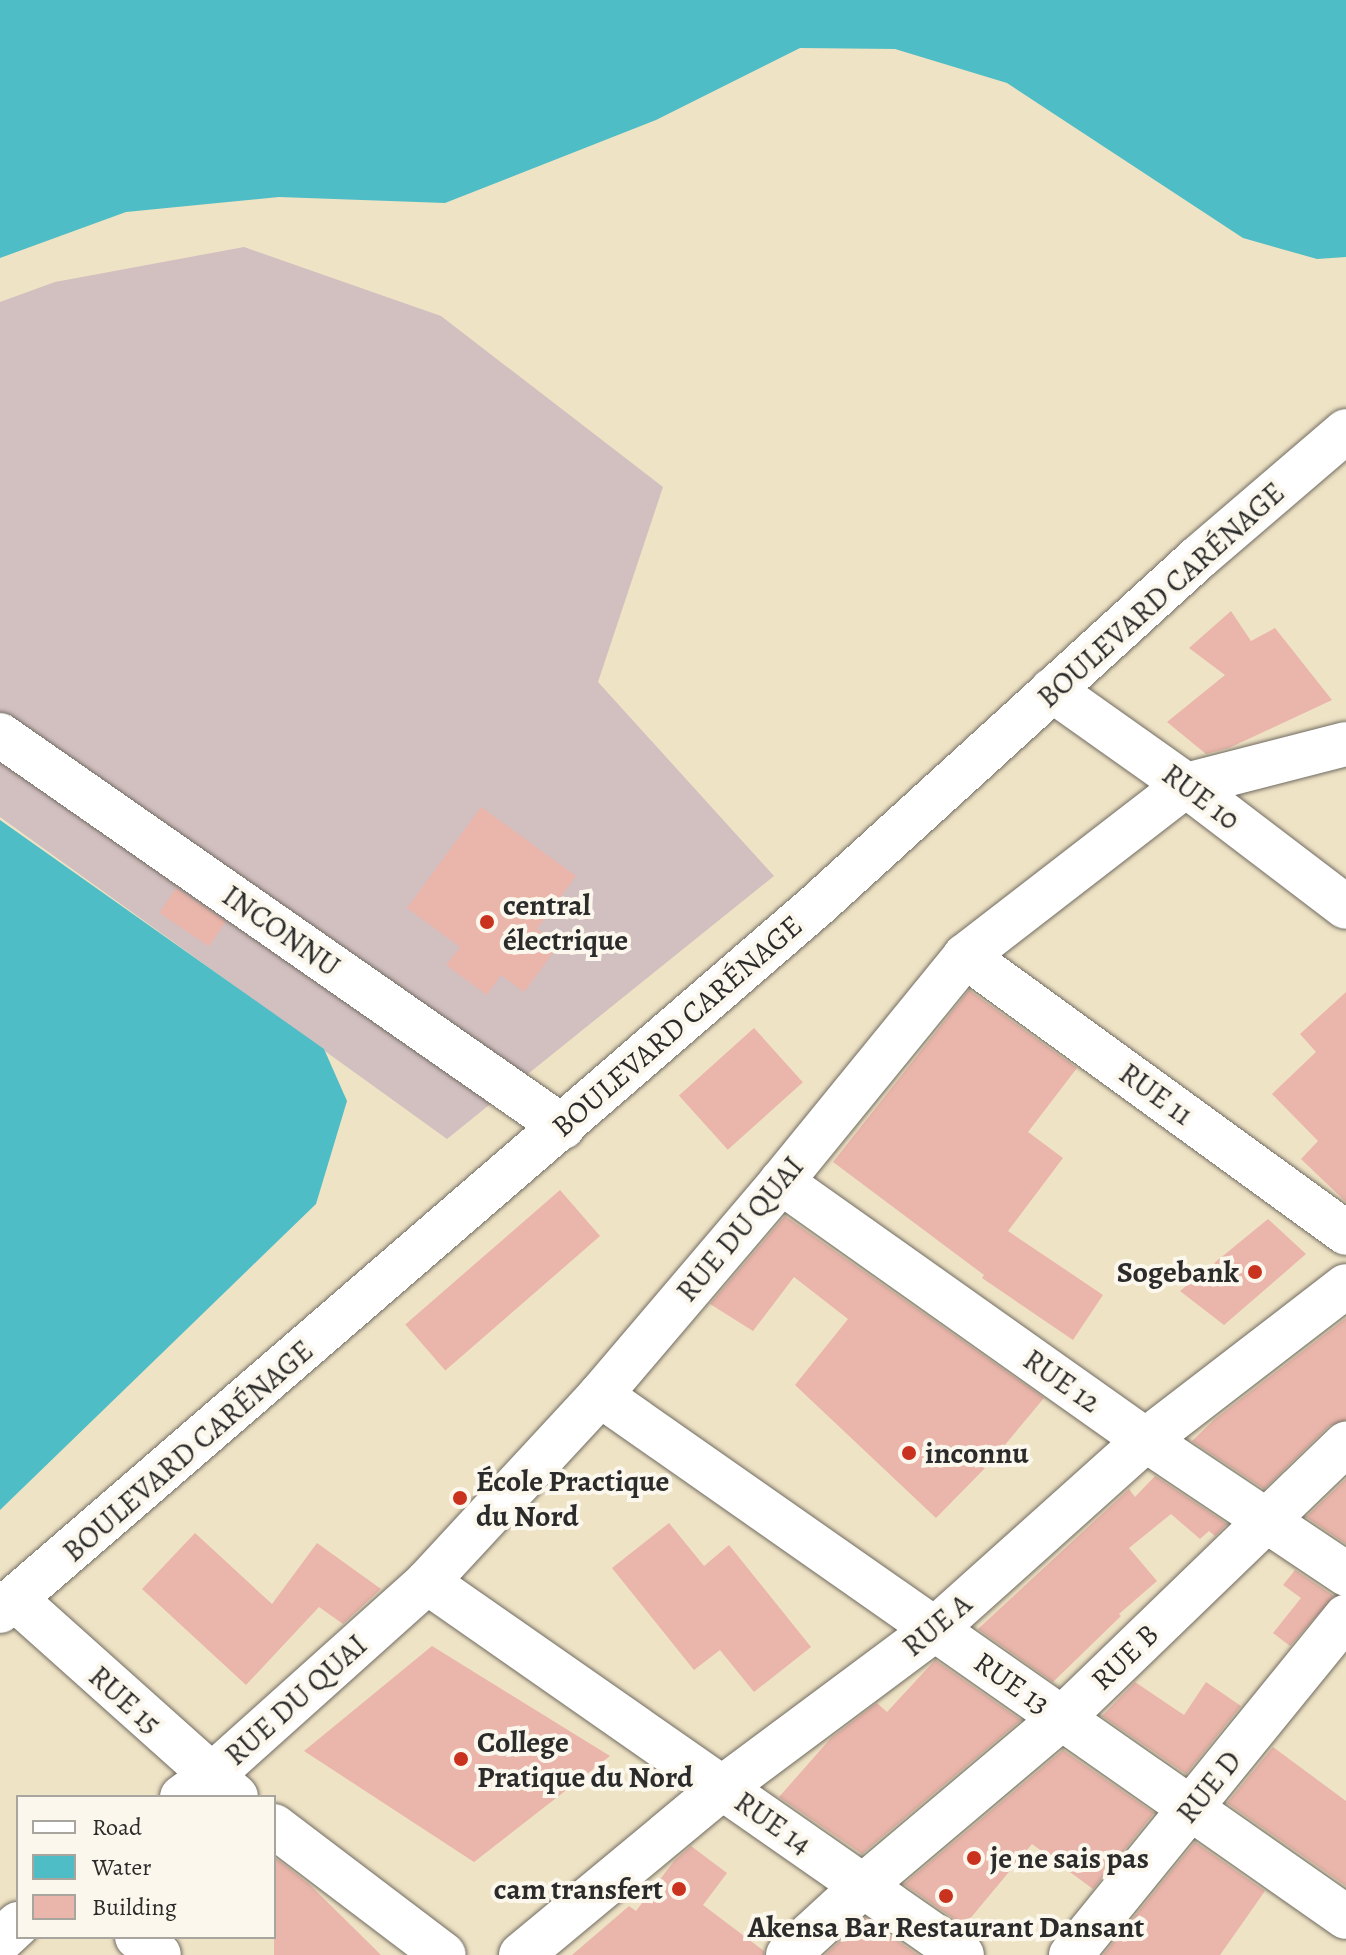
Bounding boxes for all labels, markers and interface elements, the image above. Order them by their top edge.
street label: BOULEVARD CARÉNAGE [1030,475,1292,715]
street label: RUE 10 [1155,756,1247,838]
street label: INCONNU [215,877,347,985]
place label: central électrique [503,887,628,958]
street label: BOULEVARD CARÉNAGE [544,907,810,1145]
marker: central électrique [478,913,496,931]
street label: RUE 11 [1112,1055,1200,1133]
street label: RUE DU QUAI [669,1149,811,1309]
place label: Sogebank [1117,1254,1239,1290]
marker: Sogebank [1246,1263,1264,1281]
street label: BOULEVARD CARÉNAGE [55,1332,321,1570]
street label: RUE 12 [1016,1341,1108,1421]
place label: inconnu [925,1435,1029,1471]
marker: inconnu [900,1444,918,1462]
place label: École Practique du Nord [476,1463,669,1534]
marker: École Practique du Nord [451,1489,469,1507]
street label: RUE A [895,1586,979,1664]
street label: RUE B [1084,1616,1166,1698]
street label: RUE DU QUAI [218,1627,374,1773]
street label: RUE 13 [967,1644,1057,1722]
street label: RUE 15 [81,1658,169,1742]
place label: College Pratique du Nord [477,1724,693,1794]
street label: RUE D [1169,1743,1249,1831]
marker: College Pratique du Nord [452,1750,470,1768]
street label: RUE 14 [728,1784,818,1862]
legend [16,1795,276,1939]
text: Road [92,1811,142,1843]
place label: je ne sais pas [990,1840,1149,1876]
marker: je ne sais pas [965,1849,983,1867]
text: Water [92,1851,152,1883]
place label: cam transfert [494,1871,663,1907]
marker: cam transfert [670,1880,688,1898]
marker: Akensa Bar Restaurant Dansant [937,1887,955,1905]
text: Building [92,1891,177,1923]
place label: Akensa Bar Restaurant Dansant [748,1909,1144,1945]

